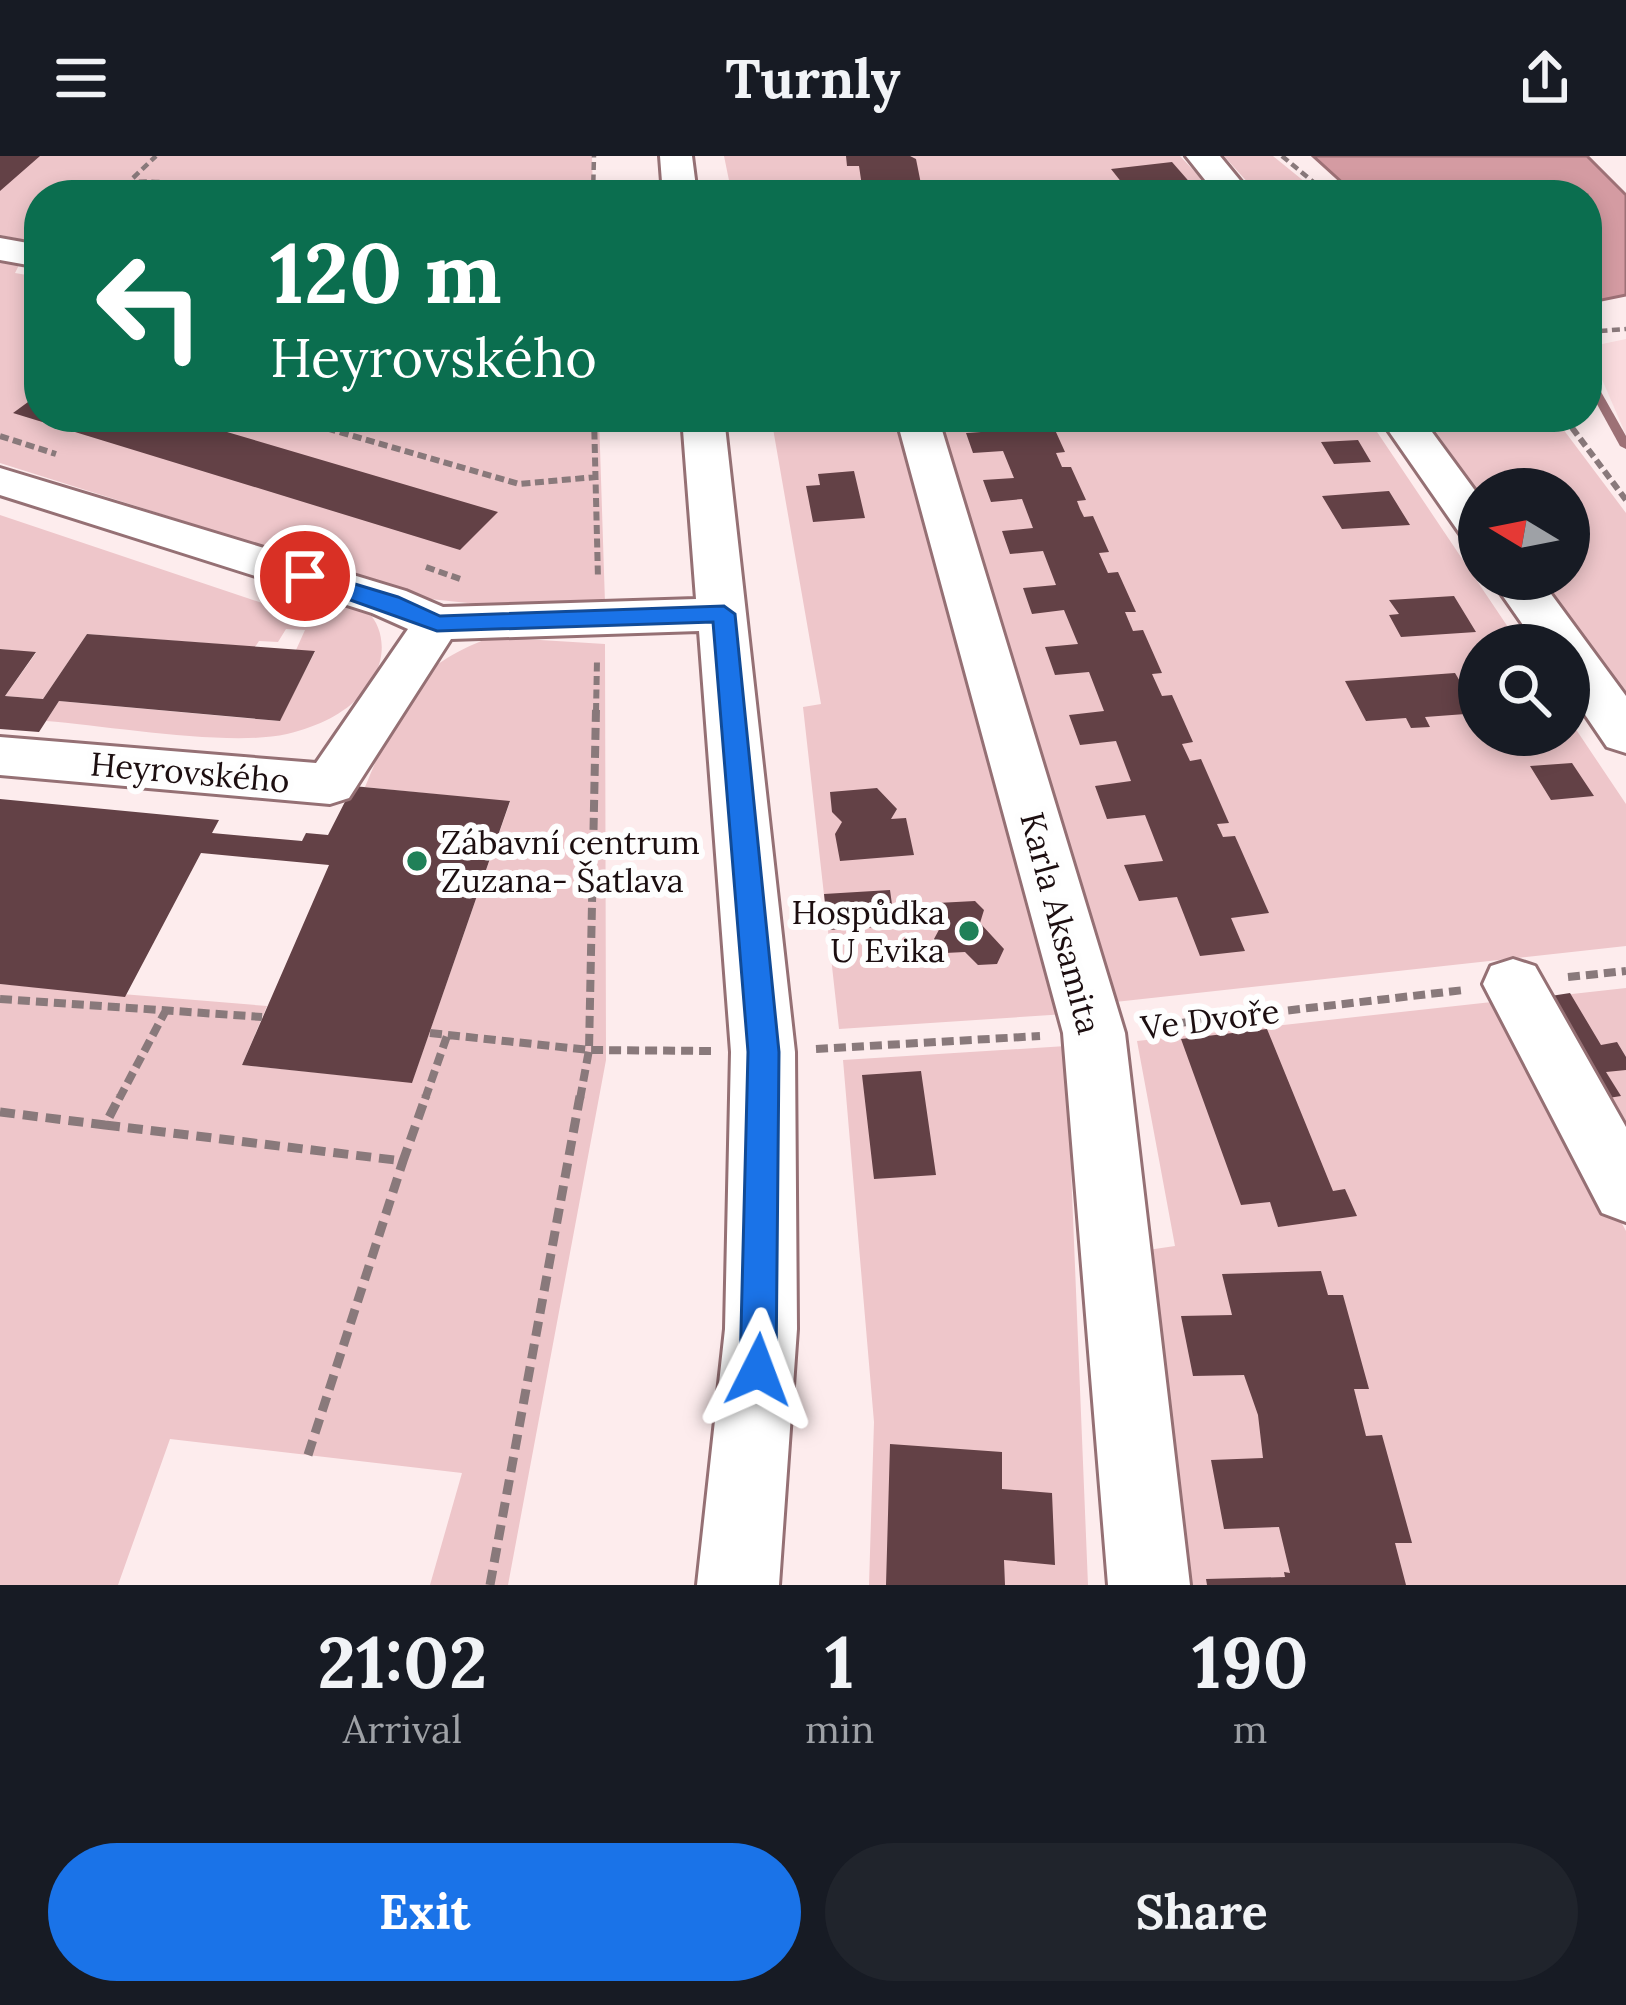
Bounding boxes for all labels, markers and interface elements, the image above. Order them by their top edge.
text: Turnly [725,44,901,113]
icon: menu [48,45,114,111]
icon: share [1512,45,1578,111]
text: 120 m [270,218,502,326]
icon: left [72,228,228,384]
text: Heyrovského [270,323,597,392]
north arrow [1458,468,1590,600]
map controls [1458,468,1590,756]
pin [254,525,356,627]
icon: arrive [272,543,338,609]
button: search [1458,624,1590,756]
street label: Heyrovského [89,742,291,802]
street label: Karla Aksamita [1011,807,1111,1039]
place label: Zábavní centrum Zuzana- Šatlava [441,821,700,901]
marker: Zábavní centrum Zuzana- Šatlava [404,848,430,874]
place label: Hospůdka U Evika [792,891,945,971]
marker: Hospůdka U Evika [956,918,982,944]
street label: Ve Dvoře [1137,990,1282,1048]
position arrow [695,1307,821,1433]
text: 21:02 [318,1616,487,1708]
text: 1 [825,1616,854,1708]
text: 190 [1192,1616,1308,1708]
text: Arrival [343,1704,462,1754]
text: min [805,1704,874,1754]
text: m [1233,1704,1268,1754]
button: Exit [48,1843,801,1981]
button: Share [825,1843,1578,1981]

